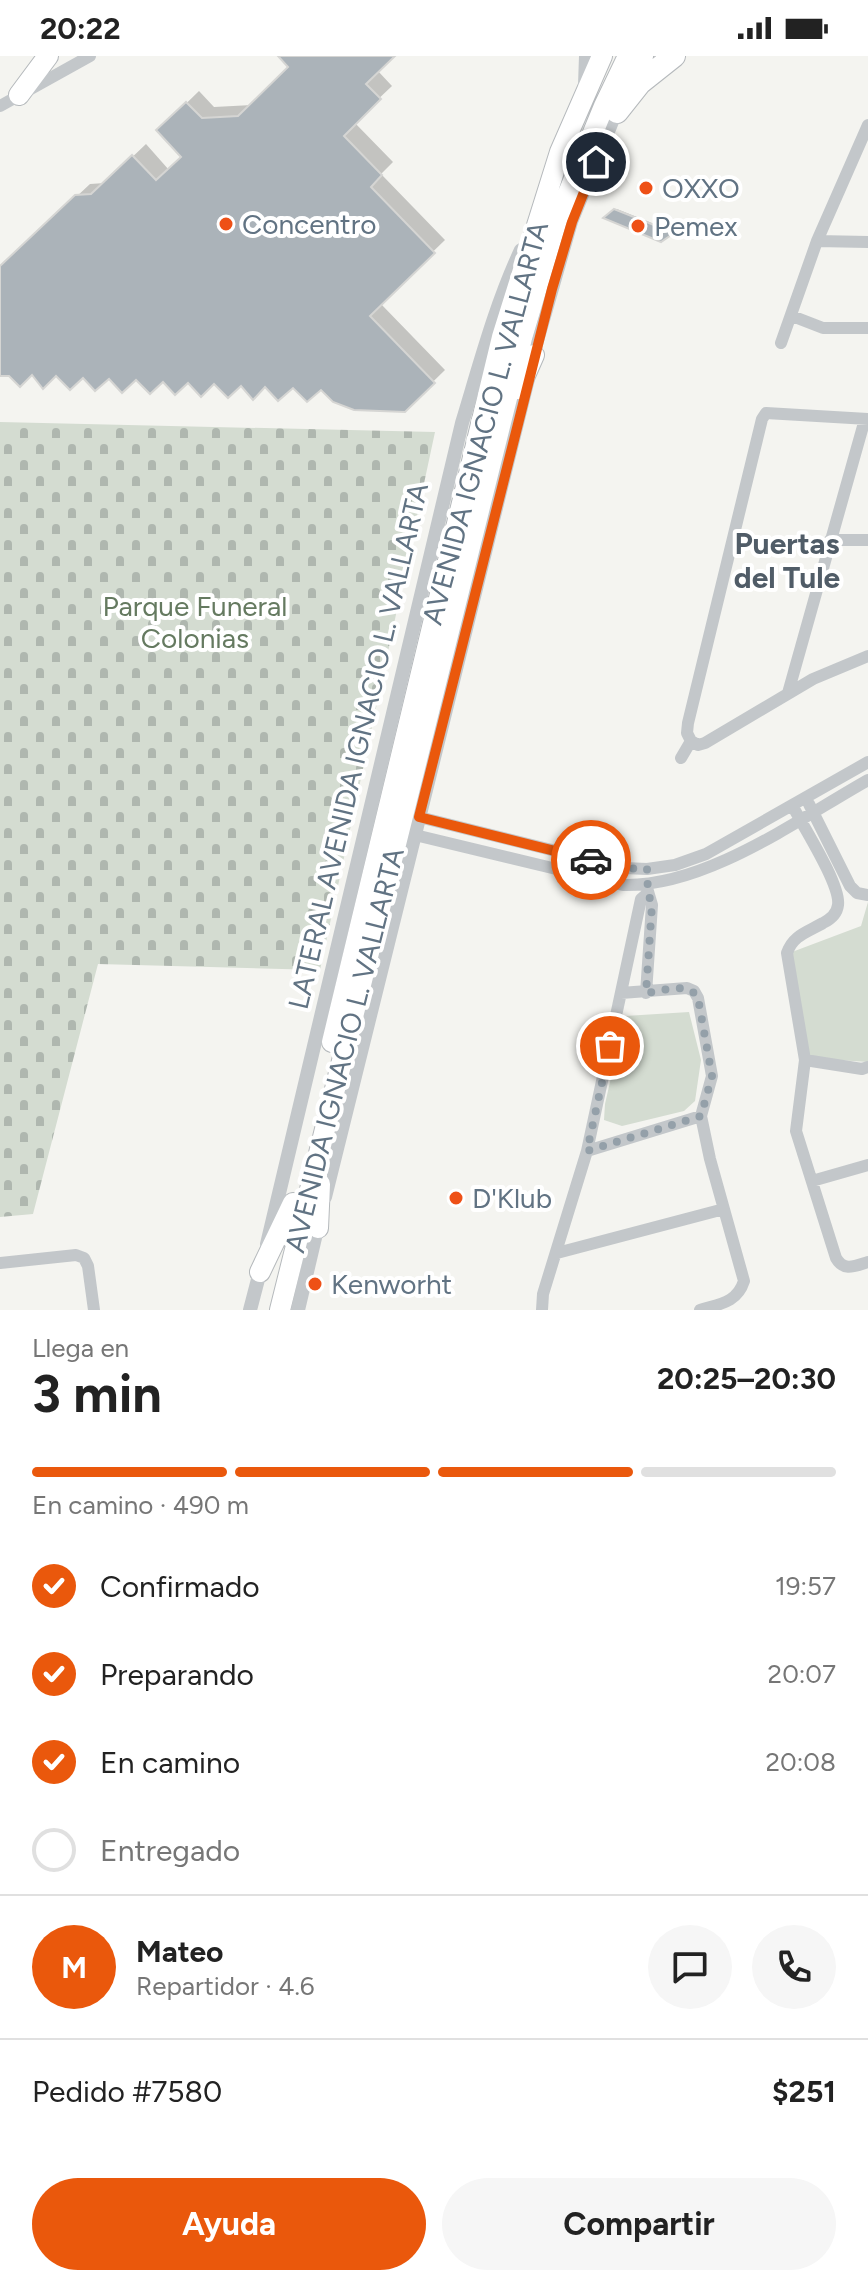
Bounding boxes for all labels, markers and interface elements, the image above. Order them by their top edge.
text: 20:22 [40,10,121,47]
pin [562,128,630,196]
icon: home [574,140,618,184]
place label: OXXO [662,171,740,205]
marker: OXXO [637,179,655,197]
place label: Concentro [242,207,376,241]
place label: Pemex [654,209,738,243]
marker: Concentro [217,215,235,233]
marker: Pemex [629,217,647,235]
street label: AVENIDA IGNACIO L. VALLARTA [415,218,555,628]
street label: LATERAL AVENIDA IGNACIO L. VALLARTA [281,480,435,1012]
district label: Puertas del Tule [734,525,841,596]
park label: Parque Funeral Colonias [102,589,288,655]
courier [551,820,631,900]
icon: car [569,838,613,882]
street label: AVENIDA IGNACIO L. VALLARTA [277,844,411,1256]
pin [576,1012,644,1080]
icon: bag [588,1024,632,1068]
place label: D'Klub [472,1181,552,1215]
marker: D'Klub [447,1189,465,1207]
place label: Kenworht [331,1267,452,1301]
marker: Kenworht [306,1275,324,1293]
text: Llega en [32,1332,129,1364]
text: 20:25–20:30 [657,1360,836,1397]
text: 3 min [32,1363,162,1425]
text: En camino · 490 m [32,1489,249,1521]
icon: check [32,1564,76,1608]
text: Confirmado [100,1568,260,1605]
text: 19:57 [775,1570,836,1602]
icon: check [32,1652,76,1696]
text: Preparando [100,1656,254,1693]
text: 20:07 [768,1658,836,1690]
icon: check [32,1740,76,1784]
text: En camino [100,1744,240,1781]
text: 20:08 [766,1746,836,1778]
text: Entregado [100,1832,240,1869]
button: chat [648,1925,732,2009]
button: phone [752,1925,836,2009]
text: Mateo [136,1933,224,1970]
text: M [61,1949,87,1986]
text: Repartidor · 4.6 [136,1970,315,2002]
text: Pedido #7580 [32,2073,222,2110]
text: $251 [772,2073,836,2110]
button: Ayuda [32,2178,426,2270]
button: Compartir [442,2178,836,2270]

